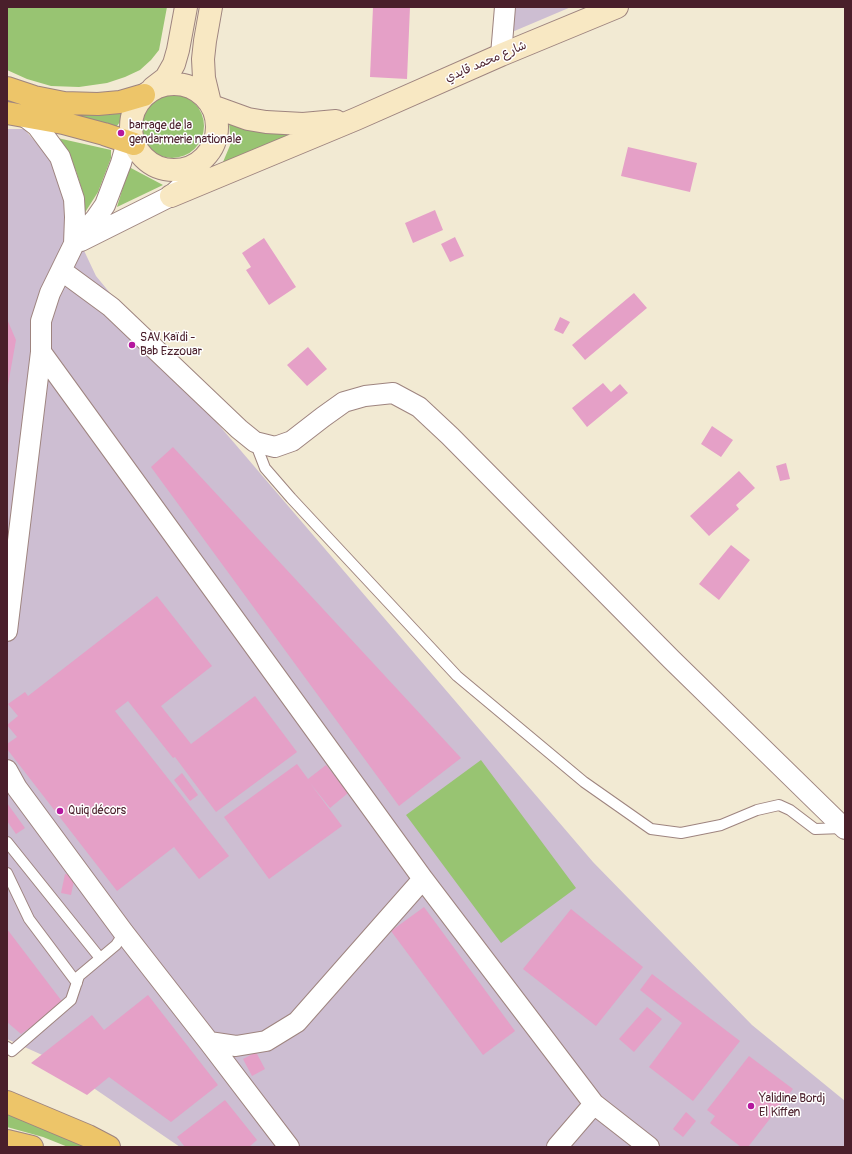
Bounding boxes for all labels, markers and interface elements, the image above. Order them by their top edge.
street label: شارع محمد قايدي [443,38,529,86]
place label: barrage de la gendarmerie nationale [129,119,241,147]
marker: barrage de la gendarmerie nationale [116,128,126,138]
place label: SAV Kaïdi - Bab Ezzouar [140,331,202,359]
marker: SAV Kaïdi - Bab Ezzouar [127,340,137,350]
place label: Quiq décors [68,804,126,818]
marker: Quiq décors [55,806,65,816]
place label: Yalidine Bordj El Kiffen [759,1092,825,1120]
marker: Yalidine Bordj El Kiffen [746,1101,756,1111]

